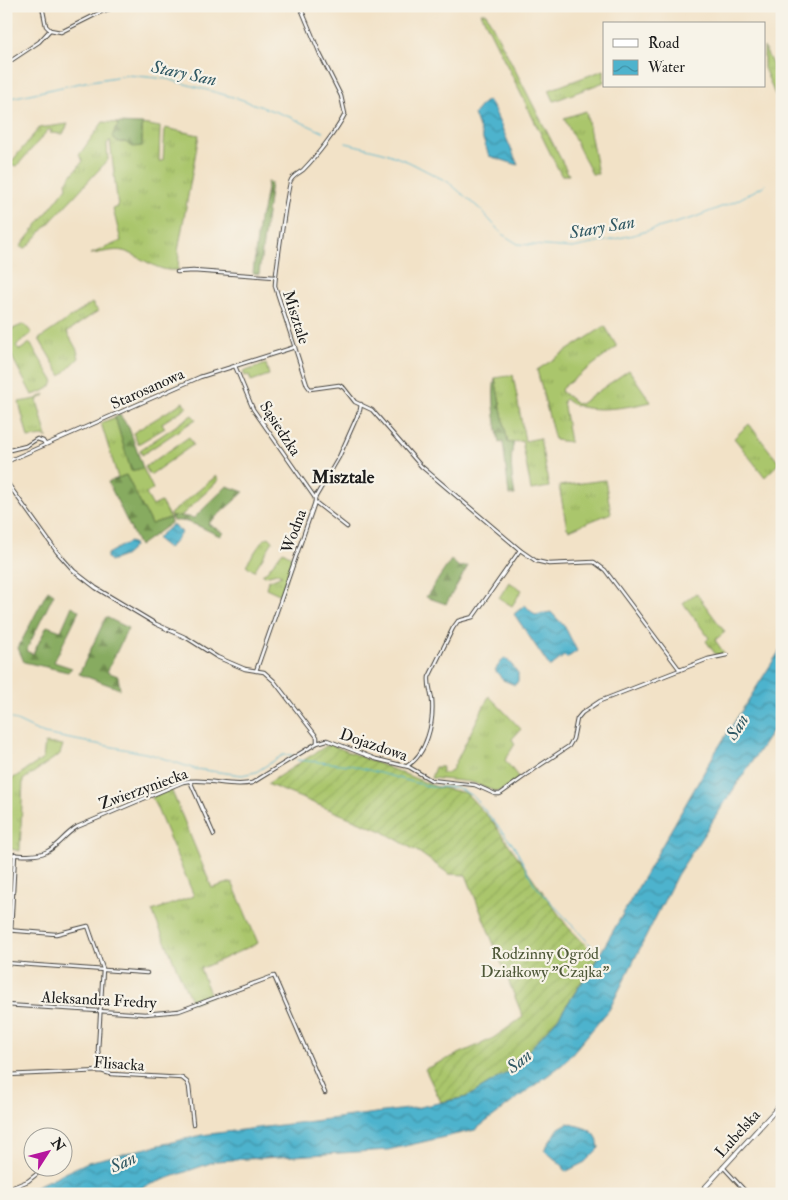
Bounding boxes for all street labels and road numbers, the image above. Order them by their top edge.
street label: Misztale [278,288,314,347]
street label: Starosanowa [107,364,188,414]
street label: Sąsiedzka [255,397,306,460]
street label: Wodna [276,506,311,557]
street label: Dojazdowa [337,724,411,766]
street label: Zwierzyniecka [96,764,191,814]
street label: Aleksandra Fredry [40,987,158,1013]
street label: Flisacka [93,1052,145,1076]
street label: Lubelska [711,1105,765,1162]

